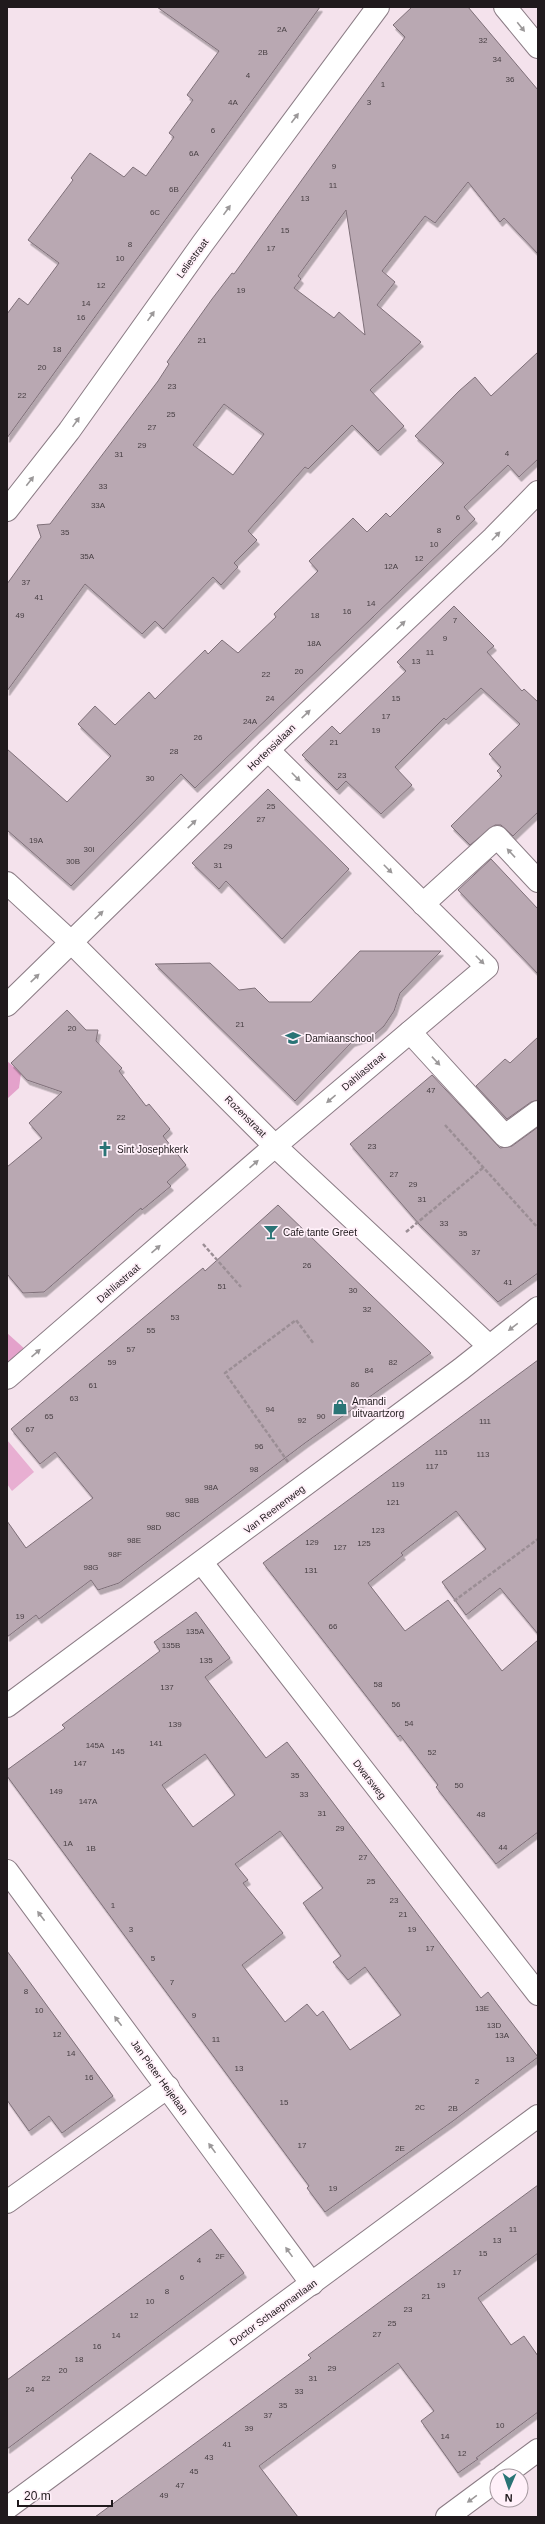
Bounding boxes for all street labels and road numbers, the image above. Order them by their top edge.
street label: Leliestraat [174,236,211,280]
street label: Hortensialaan [245,722,297,773]
street label: Dahliastraat [339,1050,387,1093]
street label: Rozenstraat [223,1093,269,1139]
street label: Dahliastraat [95,1262,142,1305]
street label: Van Reenenweg [242,1483,307,1536]
street label: Dwarsweg [351,1758,388,1801]
street label: Jan Pieter Heijelaan [129,2038,190,2117]
street label: Doctor Schaepmanlaan [228,2277,319,2348]

